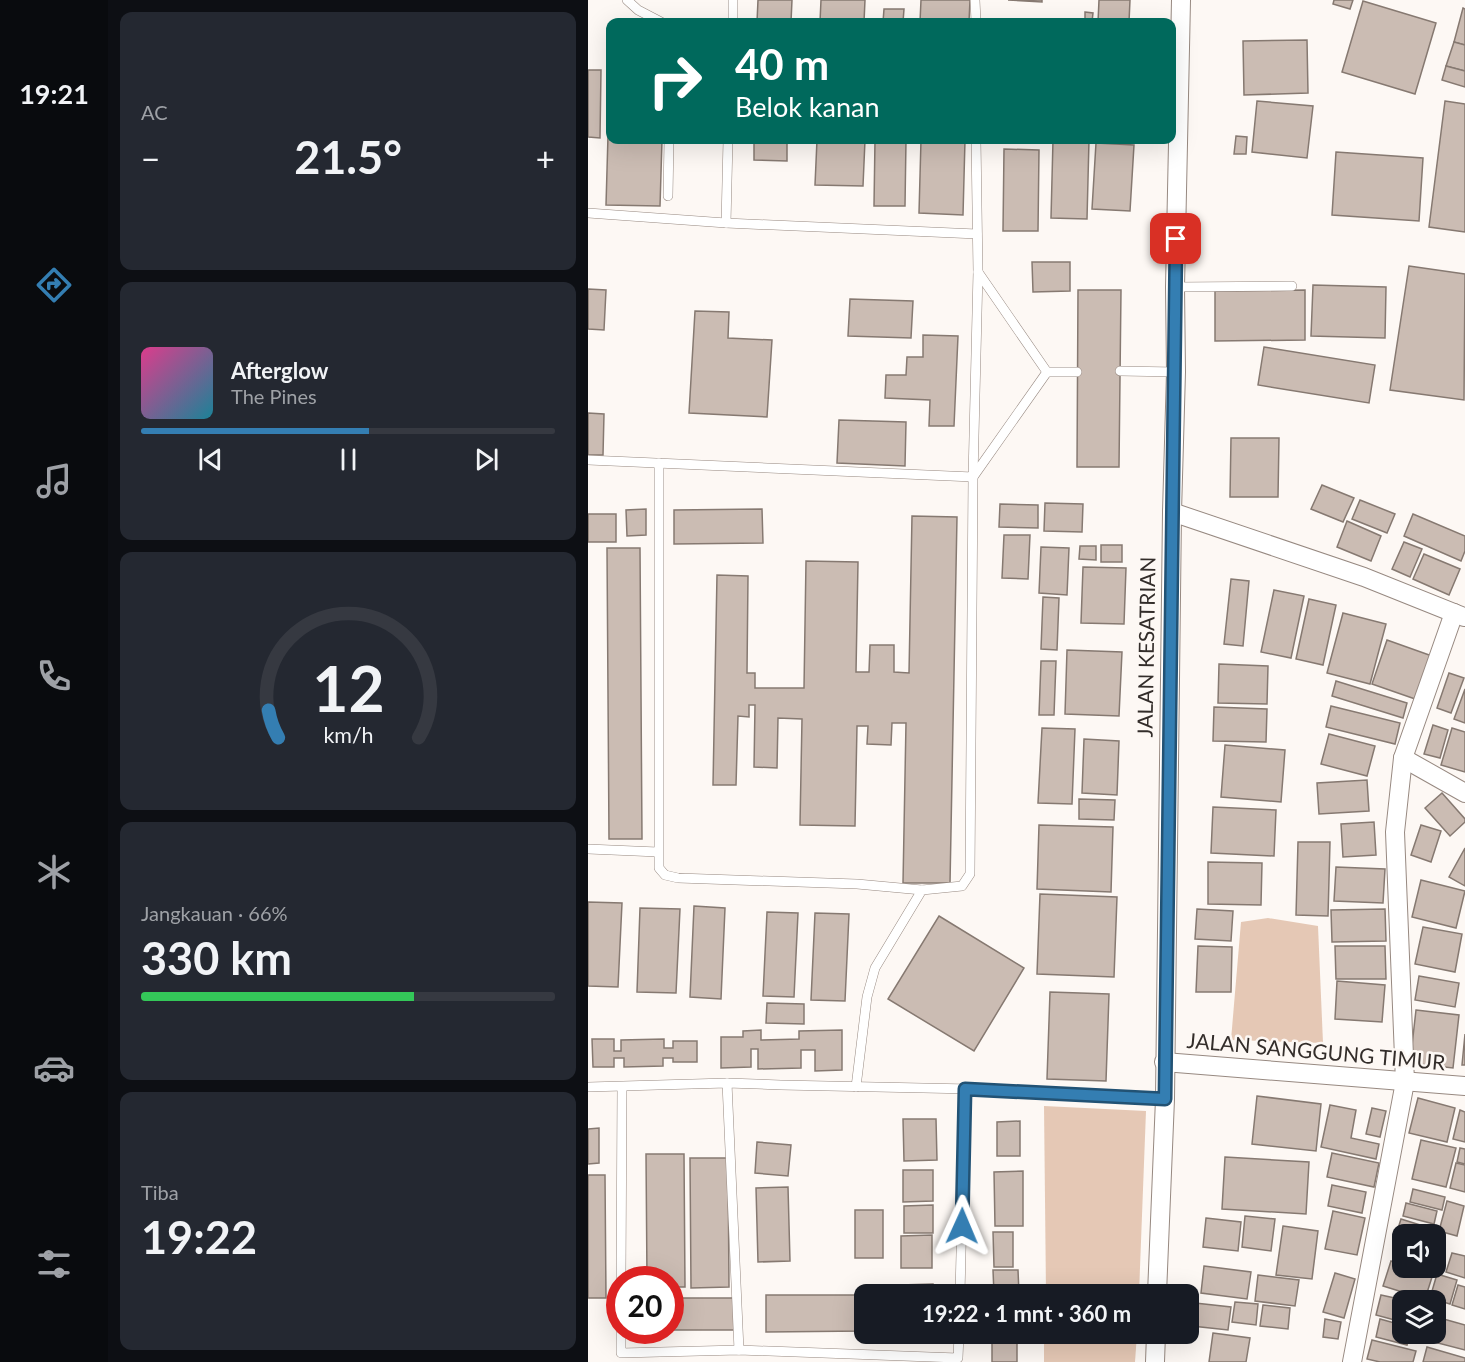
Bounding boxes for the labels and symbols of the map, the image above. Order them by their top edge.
pin [1150,213,1201,264]
street label: JALAN KESATRIAN [1131,556,1160,738]
street label: JALAN SANGGUNG TIMUR [1186,1027,1447,1074]
position arrow [930,1194,994,1258]
speed limit sign: 20 [606,1266,684,1344]

